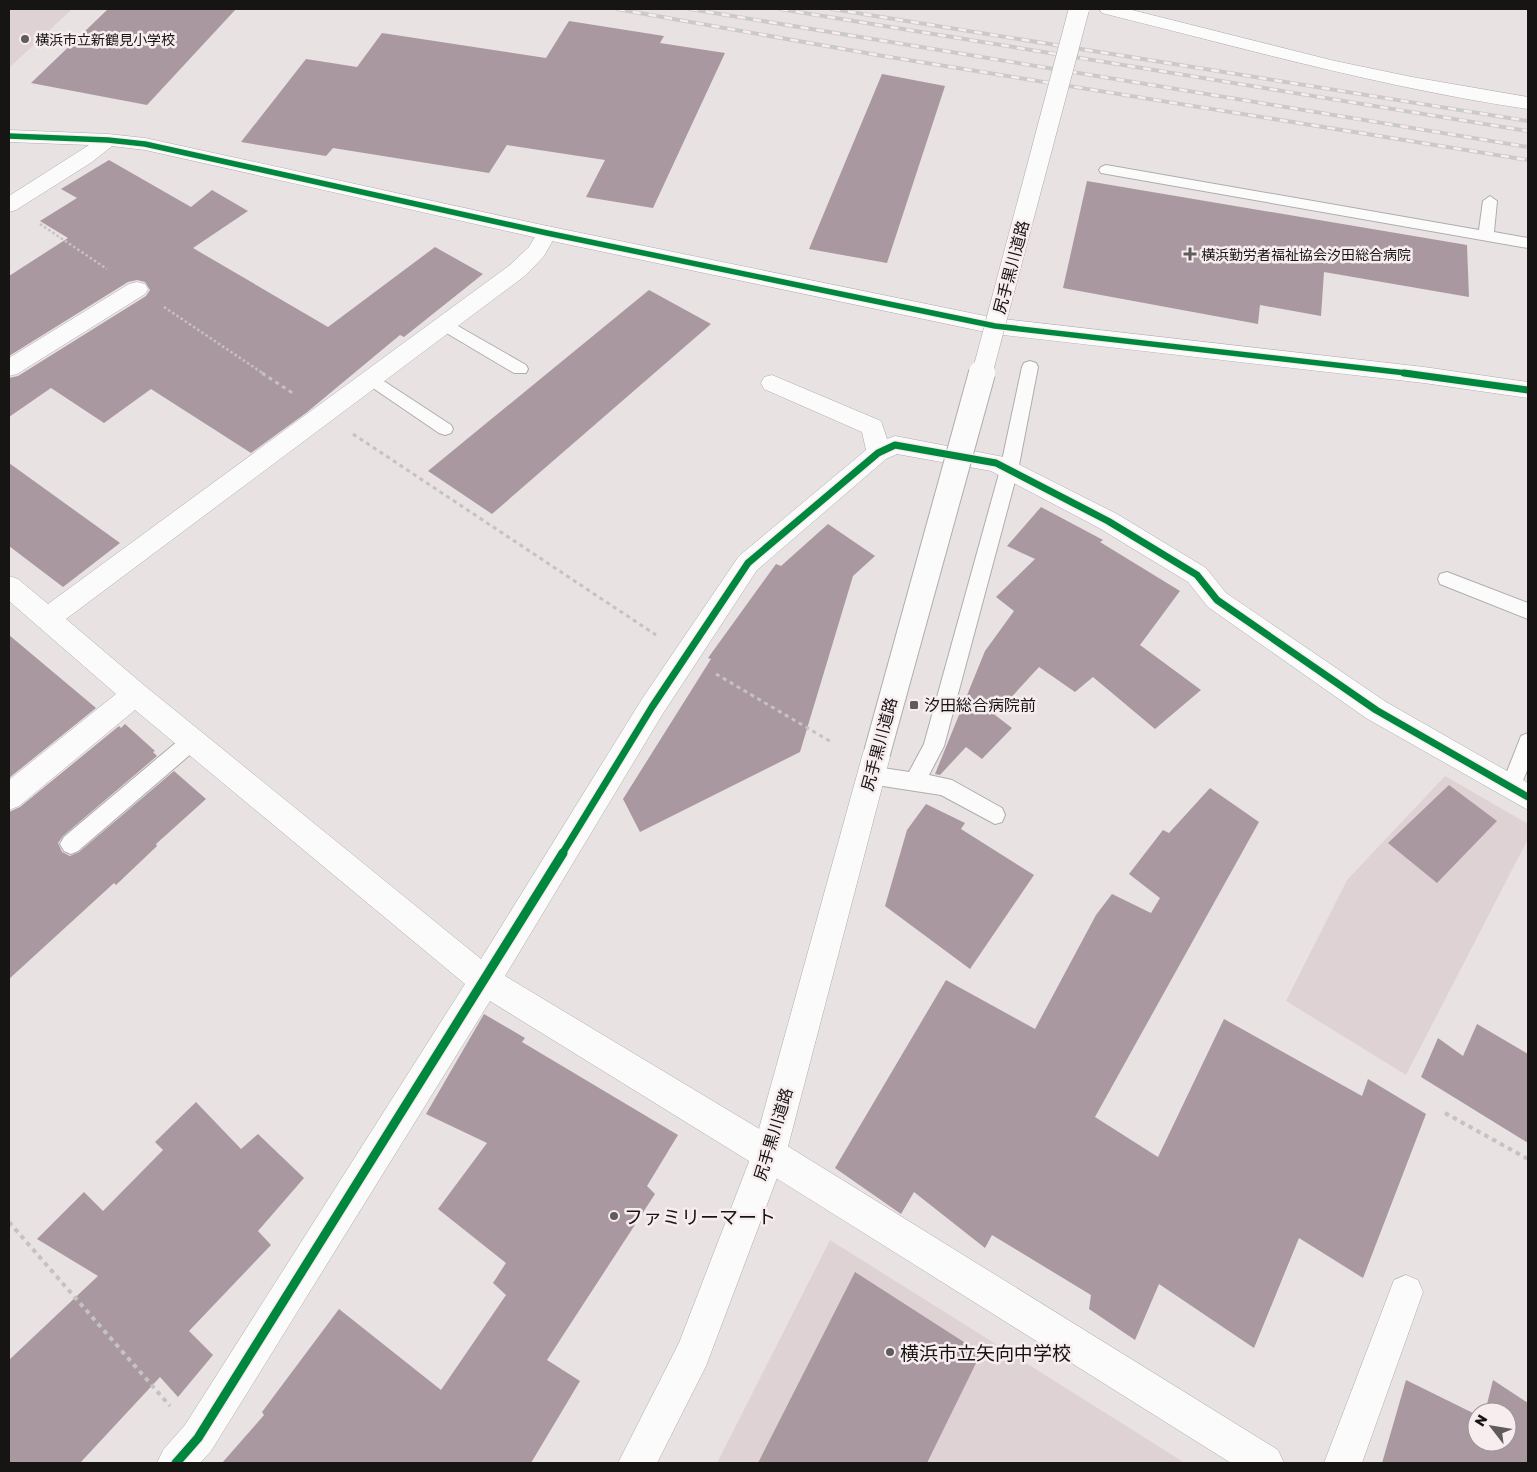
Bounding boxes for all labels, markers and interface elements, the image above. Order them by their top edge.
place label: 横浜市立新鶴見小学校 [35,31,175,48]
marker: 横浜市立新鶴見小学校 [19,33,31,45]
street label: 尻手黒川道路 [989,218,1033,316]
place label: 横浜勤労者福祉協会汐田総合病院 [1201,246,1411,263]
marker: 横浜勤労者福祉協会汐田総合病院 [1183,247,1197,261]
street label: 尻手黒川道路 [857,695,901,793]
place label: 汐田総合病院前 [924,695,1036,715]
marker: 汐田総合病院前 [908,699,920,711]
street label: 尻手黒川道路 [749,1085,797,1183]
place label: ファミリーマート [624,1205,776,1228]
marker: ファミリーマート [608,1210,620,1222]
place label: 横浜市立矢向中学校 [900,1341,1071,1364]
marker: 横浜市立矢向中学校 [884,1346,896,1358]
north arrow [1467,1402,1517,1452]
text: N [1470,1411,1490,1429]

